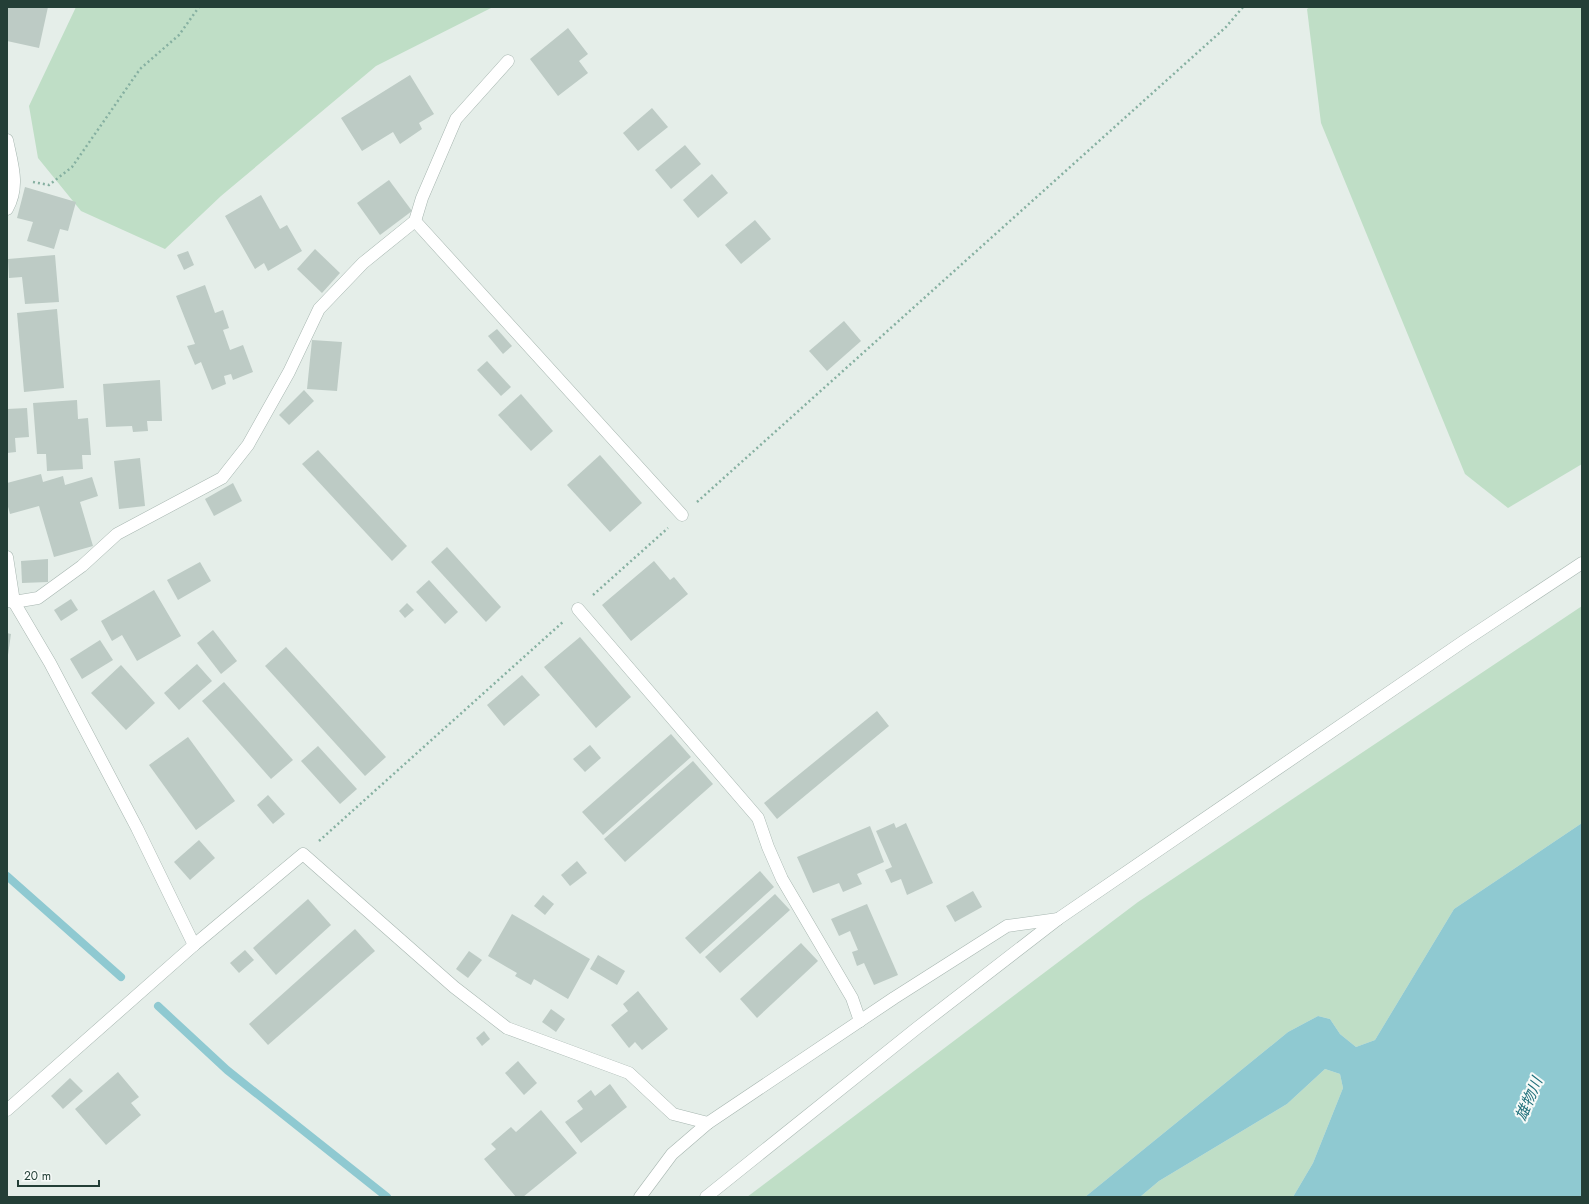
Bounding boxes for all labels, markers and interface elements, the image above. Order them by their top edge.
water label: 雄物川 [1510,1072,1549,1124]
scale bar [18,1162,99,1188]
text: 20 m [24,1167,51,1185]

